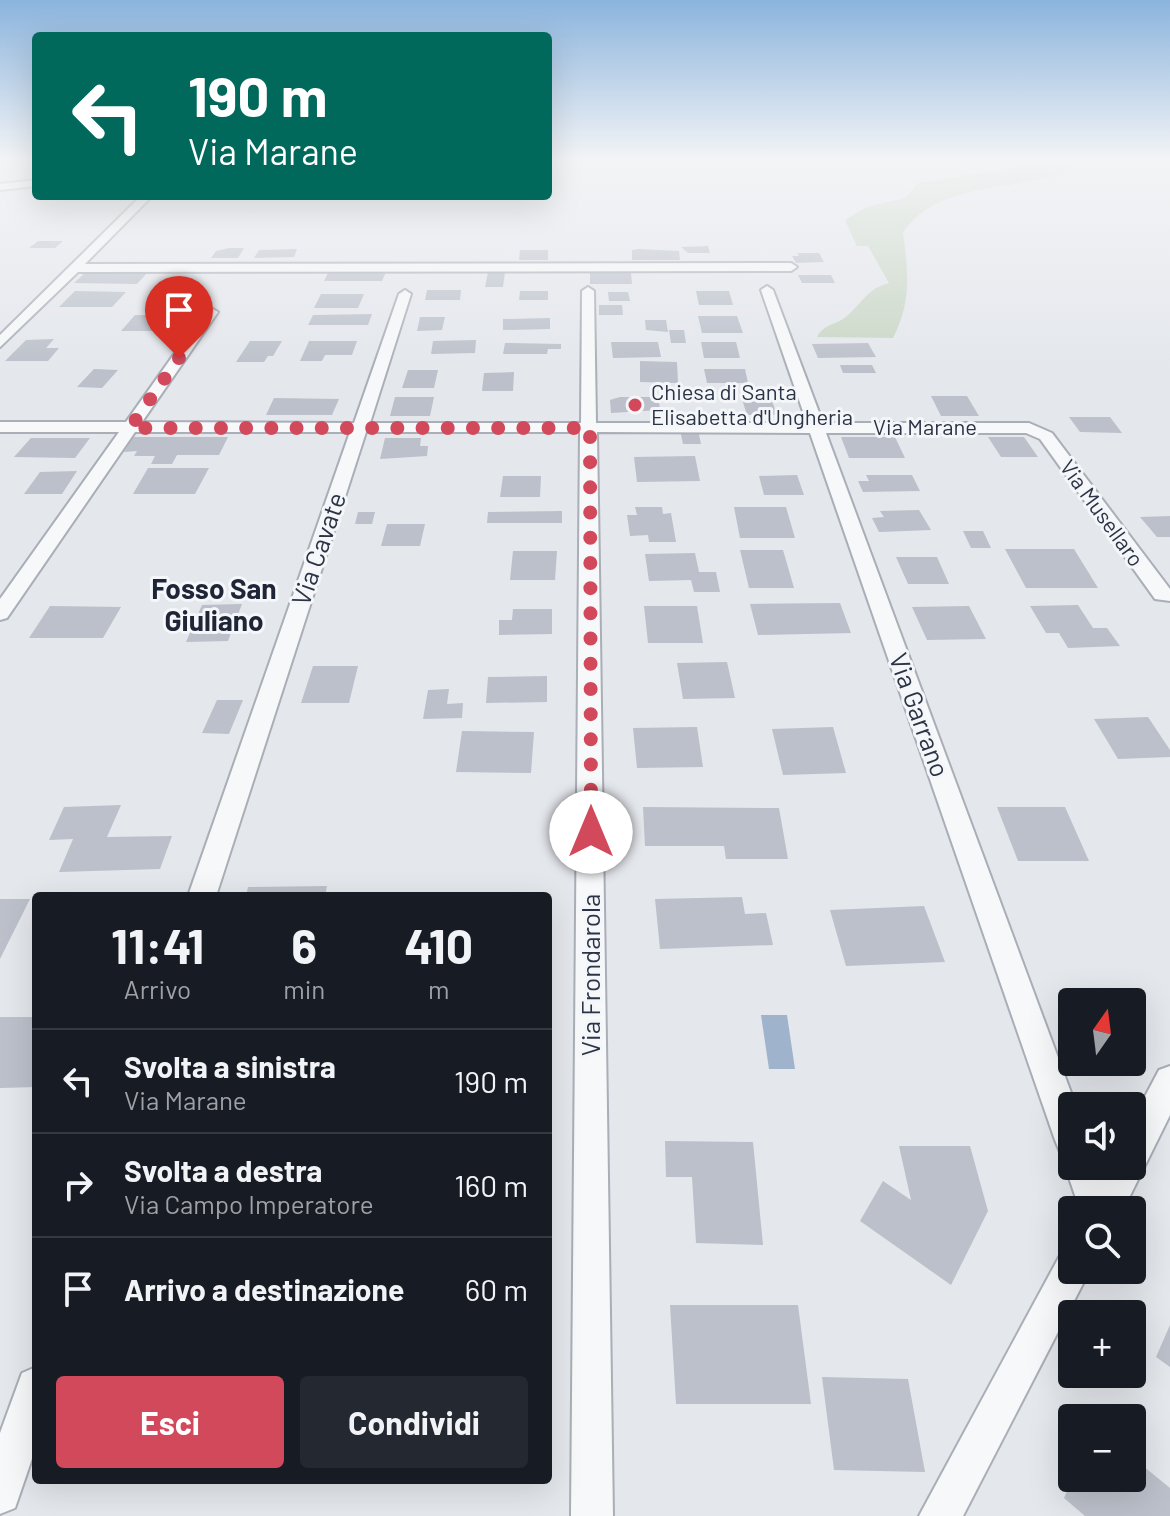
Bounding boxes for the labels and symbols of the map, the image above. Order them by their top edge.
pin [145,276,213,358]
place label: Chiesa di Santa Elisabetta d'Ungheria [651,378,853,429]
marker: Chiesa di Santa Elisabetta d'Ungheria [626,396,644,414]
street label: Via Marane [873,413,977,439]
street label: Via Musellaro [1055,454,1150,571]
street label: Via Cavate [284,488,351,609]
district label: Fosso San Giuliano [151,571,277,637]
street label: Via Garrano [884,648,957,781]
position arrow [549,790,633,874]
street label: Via Frondarola [574,894,605,1056]
north arrow [1058,988,1146,1076]

